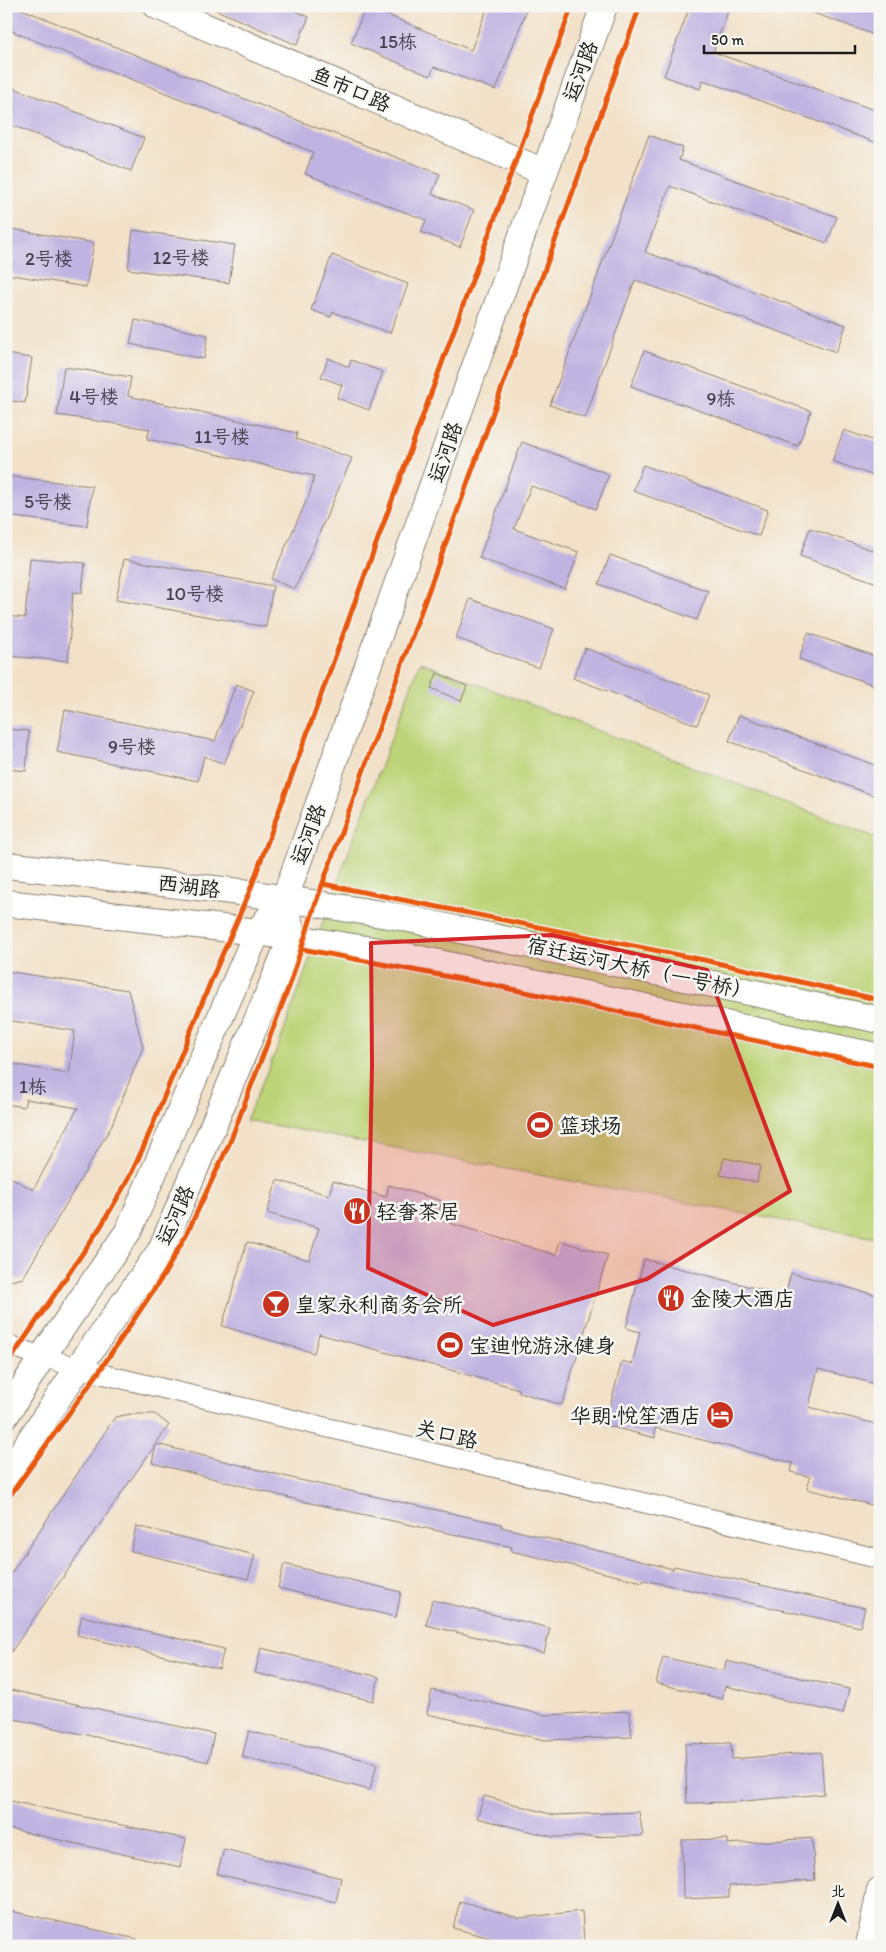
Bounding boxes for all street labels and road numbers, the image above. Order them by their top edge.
street label: 运河路 [557,37,603,105]
street label: 鱼市口路 [307,61,395,117]
street label: 运河路 [423,418,467,486]
street label: 运河路 [285,800,331,868]
street label: 西湖路 [156,870,222,902]
street label: 宿迁运河大桥（一号桥） [524,932,756,1004]
street label: 运河路 [151,1181,199,1249]
street label: 关口路 [413,1415,481,1453]

